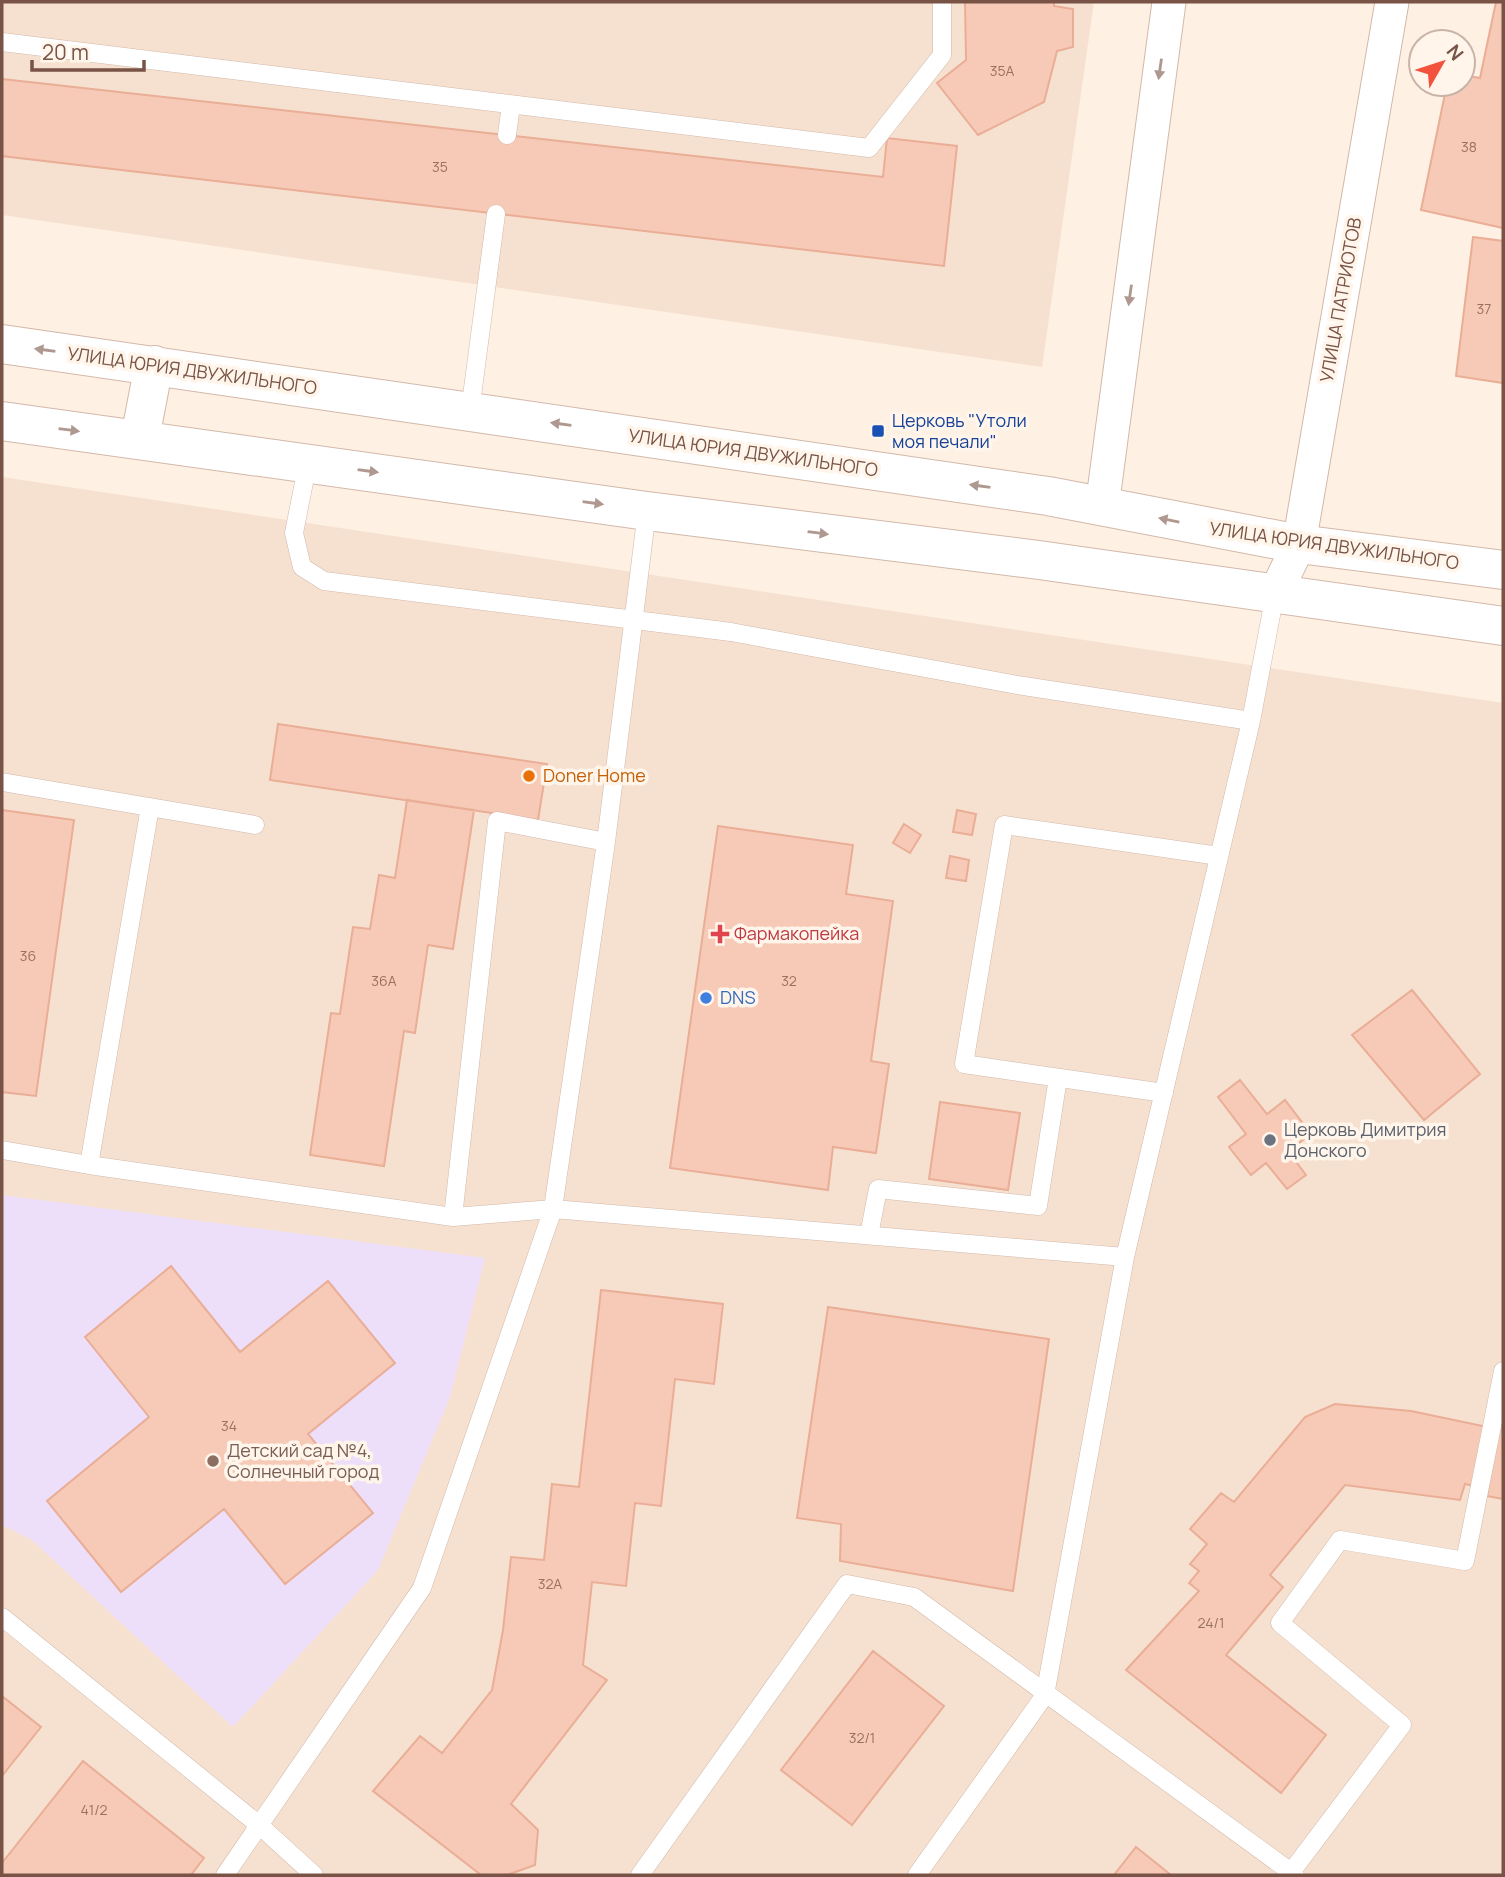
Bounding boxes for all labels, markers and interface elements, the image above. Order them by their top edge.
scale bar [32,28,144,72]
north arrow [1407,28,1477,98]
text: 20 m [42,38,89,66]
text: N [1441,39,1470,66]
one-way arrow [1154,59,1165,81]
house number: 35А [990,61,1014,80]
house number: 38 [1461,137,1477,156]
house number: 35 [432,157,448,176]
street label: УЛИЦА ПАТРИОТОВ [1314,216,1366,384]
one-way arrow [1124,284,1135,306]
house number: 37 [1477,299,1491,318]
street label: УЛИЦА ЮРИЯ ДВУЖИЛЬНОГО [66,341,319,399]
one-way arrow [34,344,56,355]
place label: Церковь "Утоли моя печали" [892,408,1027,453]
one-way arrow [550,419,572,430]
street label: УЛИЦА ЮРИЯ ДВУЖИЛЬНОГО [627,423,880,481]
marker: Церковь "Утоли моя печали" [870,423,886,439]
one-way arrow [59,424,81,435]
one-way arrow [357,466,379,477]
one-way arrow [969,481,991,492]
one-way arrow [582,498,604,509]
one-way arrow [1158,514,1180,525]
street label: УЛИЦА ЮРИЯ ДВУЖИЛЬНОГО [1208,516,1461,574]
one-way arrow [808,527,830,538]
place label: Doner Home [543,763,646,787]
marker: Doner Home [521,768,537,784]
place label: Фармакопейка [734,921,859,945]
marker: Фармакопейка [712,926,728,942]
house number: 36 [20,946,36,965]
house number: 36А [371,971,397,990]
house number: 32 [781,971,797,990]
place label: DNS [720,985,756,1009]
marker: DNS [698,990,714,1006]
place label: Церковь Димитрия Донского [1284,1117,1447,1162]
marker: Церковь Димитрия Донского [1262,1132,1278,1148]
house number: 34 [221,1416,237,1435]
place label: Детский сад №4, Солнечный город [227,1438,380,1483]
marker: Детский сад №4, Солнечный город [205,1453,221,1469]
house number: 32А [538,1574,562,1593]
house number: 24/1 [1198,1613,1224,1632]
house number: 32/1 [849,1728,875,1747]
house number: 41/2 [80,1800,108,1819]

